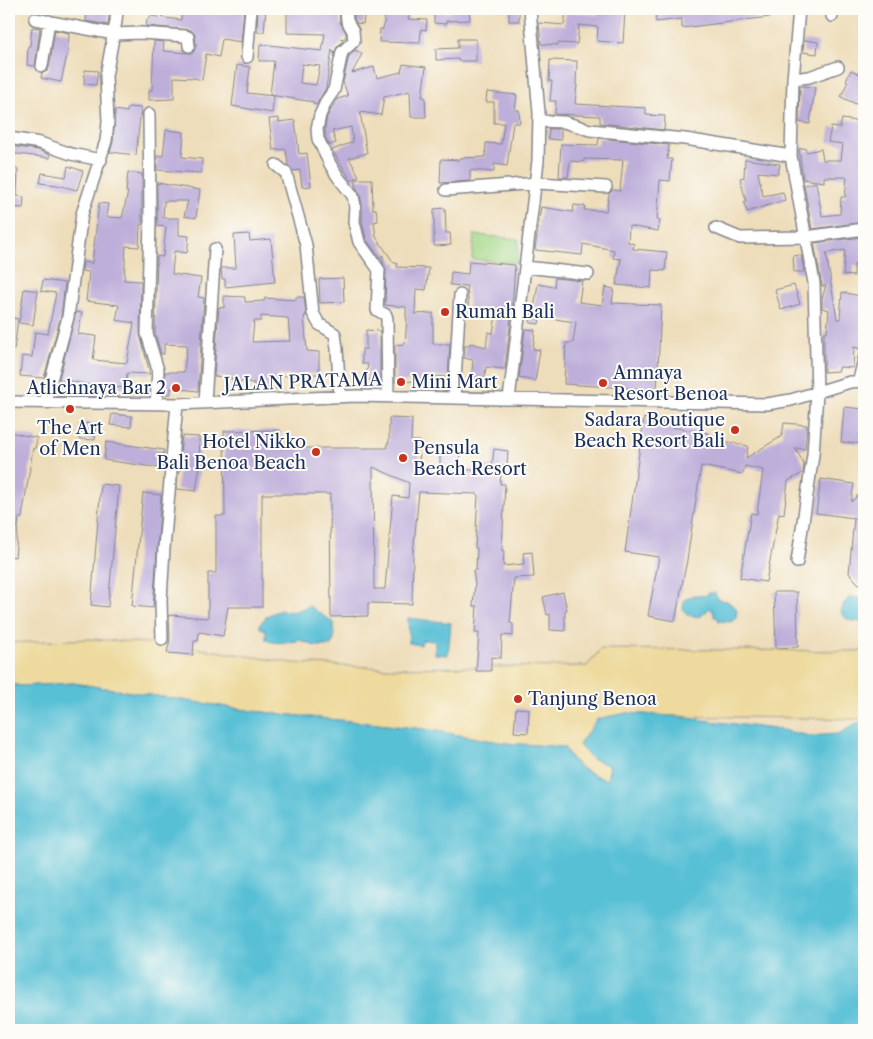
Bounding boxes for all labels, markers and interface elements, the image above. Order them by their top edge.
place label: Rumah Bali [455,301,555,323]
marker: Rumah Bali [439,306,451,318]
place label: Amnaya Resort Benoa [612,362,729,405]
street label: JALAN PRATAMA [220,368,383,396]
place label: Mini Mart [411,371,498,393]
marker: Mini Mart [395,376,407,388]
place label: Atlichnaya Bar 2 [26,377,166,399]
marker: Amnaya Resort Benoa [597,377,609,389]
marker: Atlichnaya Bar 2 [170,382,182,394]
marker: The Art of Men [64,403,76,415]
place label: Sadara Boutique Beach Resort Bali [574,409,726,452]
place label: The Art of Men [37,417,104,460]
marker: Sadara Boutique Beach Resort Bali [729,424,741,436]
place label: Hotel Nikko Bali Benoa Beach [156,431,306,474]
place label: Pensula Beach Resort [413,437,527,480]
marker: Hotel Nikko Bali Benoa Beach [310,446,322,458]
marker: Pensula Beach Resort [397,452,409,464]
place label: Tanjung Benoa [528,688,657,710]
marker: Tanjung Benoa [512,693,524,705]

